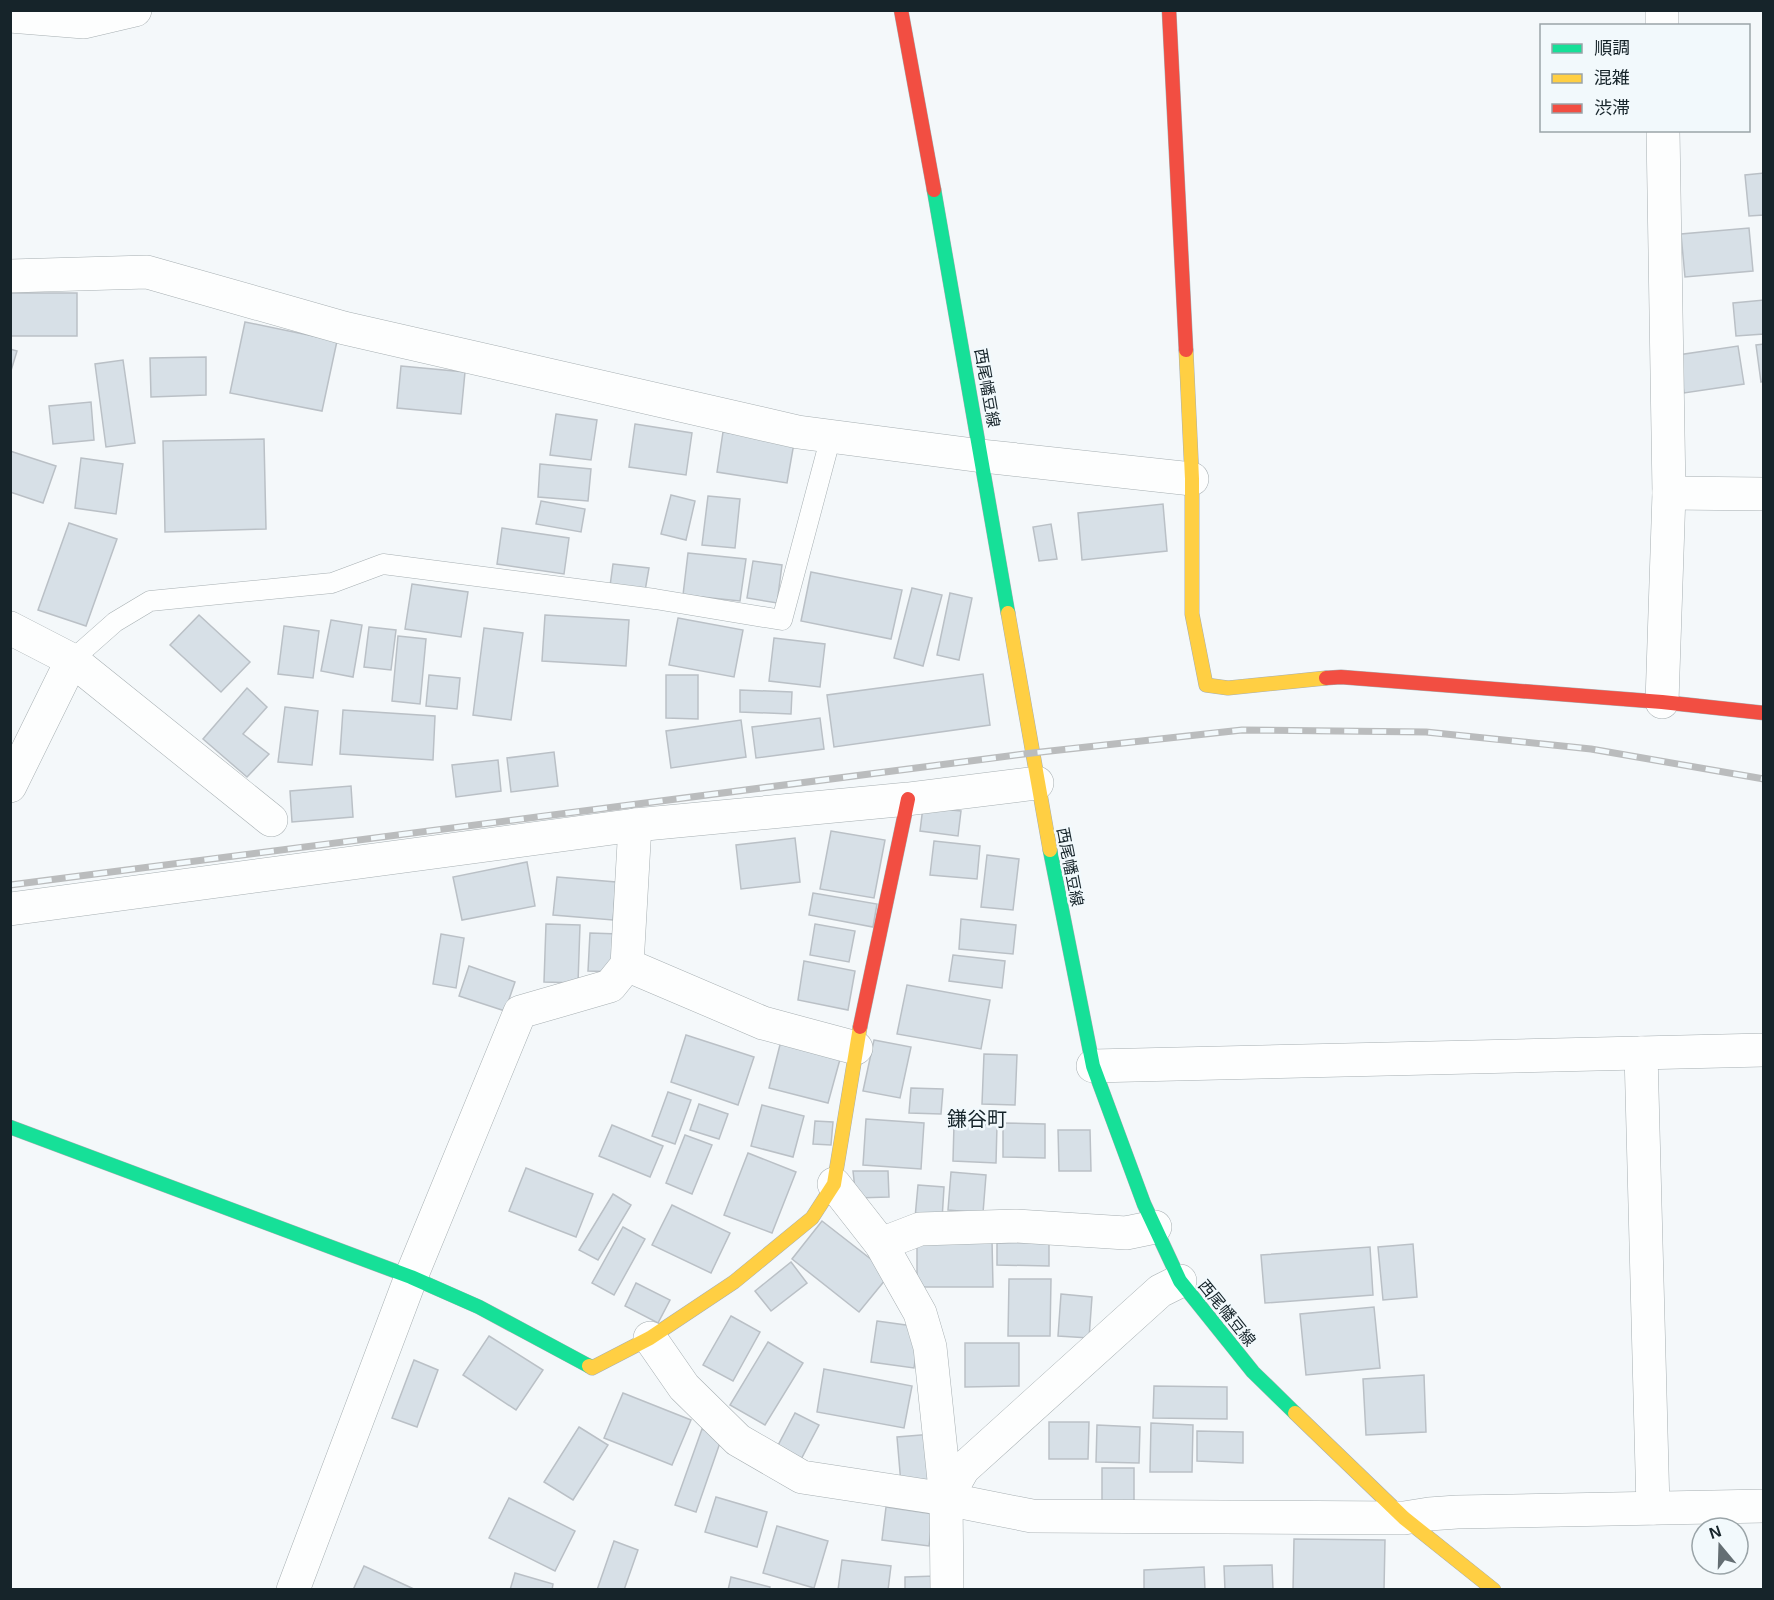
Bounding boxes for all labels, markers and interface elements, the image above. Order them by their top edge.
legend [1540,24,1750,132]
text: 順調 [1594,38,1630,58]
text: 混雑 [1594,68,1630,88]
text: 渋滞 [1594,98,1630,118]
street label: 西尾幡豆線 [972,347,1002,429]
street label: 西尾幡豆線 [1054,826,1086,908]
district label: 鎌谷町 [947,1108,1007,1130]
street label: 西尾幡豆線 [1195,1277,1259,1349]
north arrow [1690,1516,1750,1576]
text: N [1707,1522,1724,1542]

